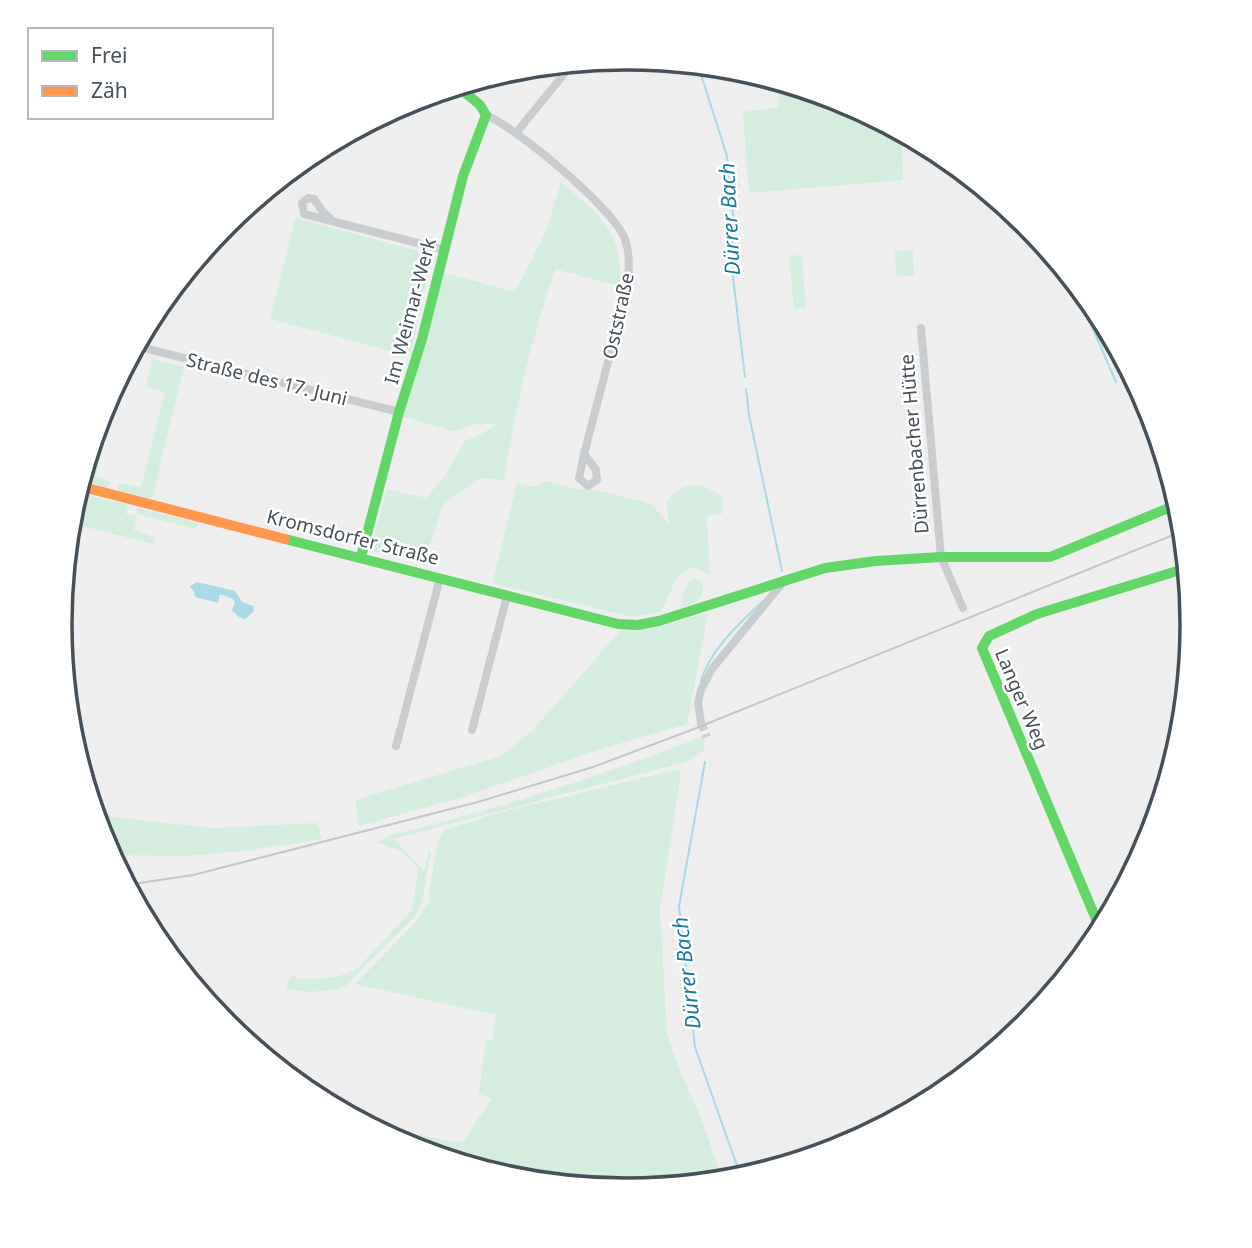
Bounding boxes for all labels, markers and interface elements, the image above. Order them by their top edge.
legend [28,28,273,119]
text: Frei [91,41,127,69]
text: Zäh [91,76,128,104]
water label: Dürrer Bach [712,162,746,276]
street label: Im Weimar-Werk [378,235,442,387]
street label: Oststraße [596,270,640,362]
street label: Straße des 17. Juni [184,346,350,412]
street label: Dürrenbacher Hütte [893,353,935,535]
street label: Kromsdorfer Straße [264,503,442,571]
street label: Langer Weg [989,645,1055,753]
water label: Dürrer Bach [665,915,707,1031]

